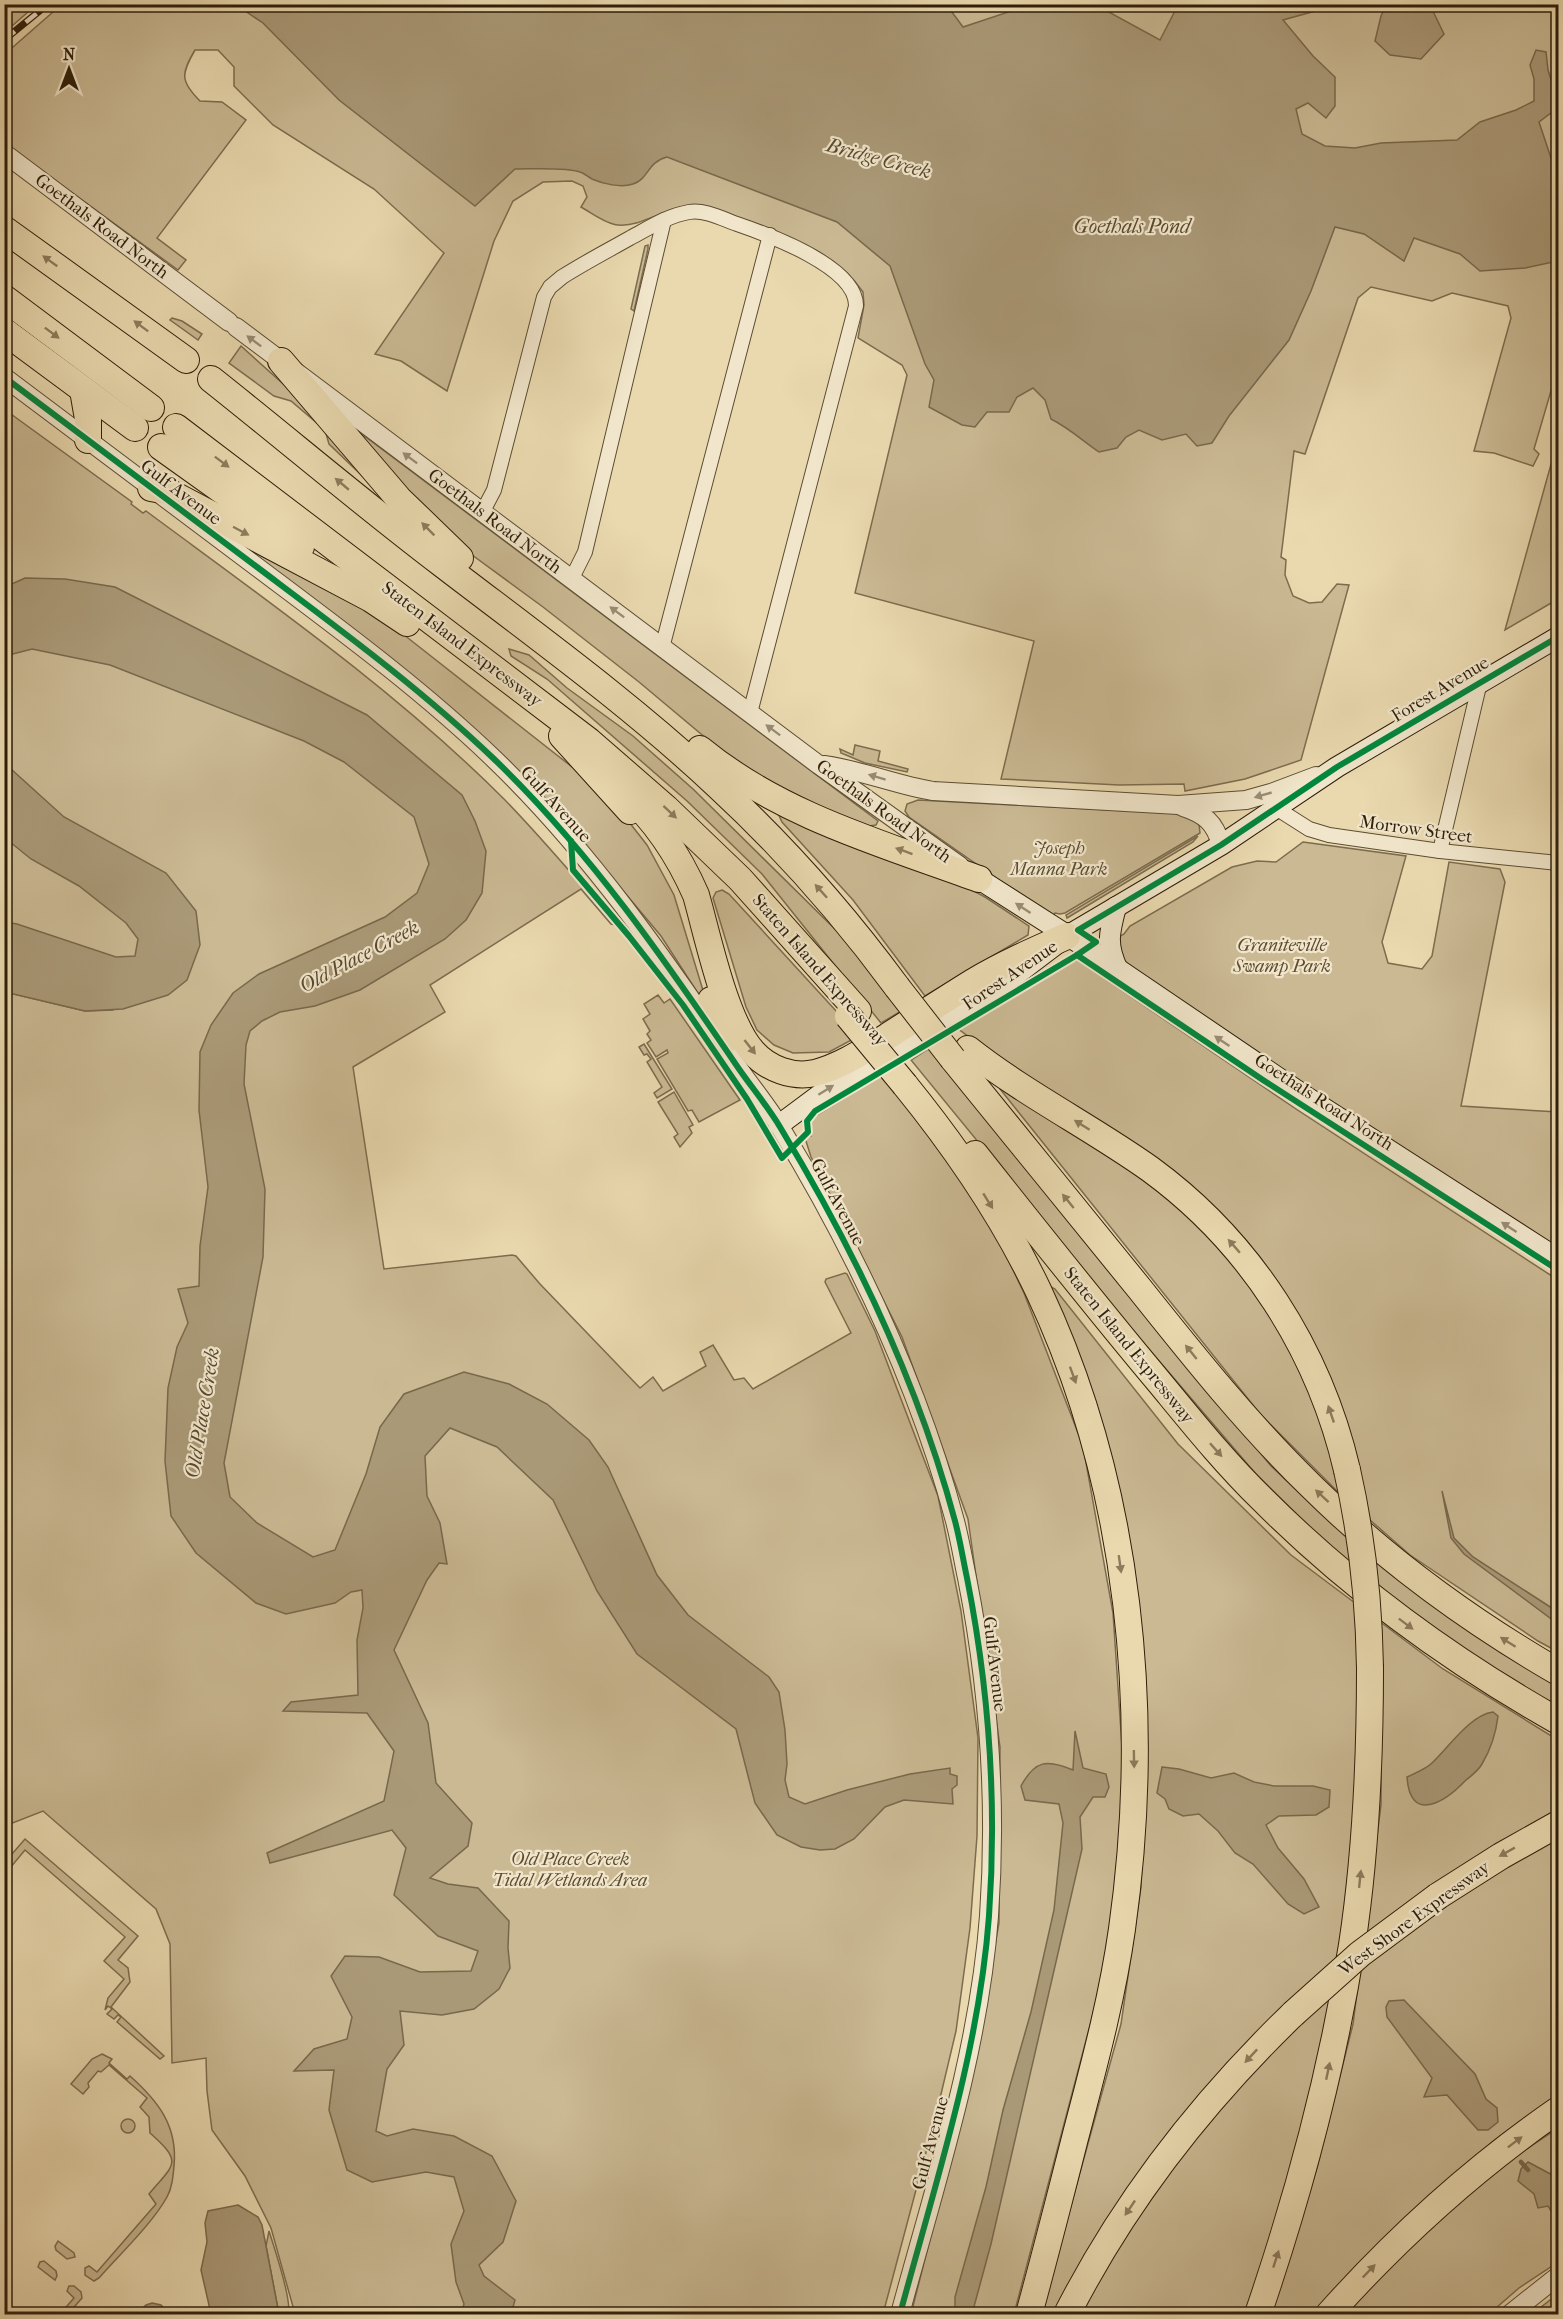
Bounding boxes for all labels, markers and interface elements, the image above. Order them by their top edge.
north arrow [39,39,99,99]
text: N [63,45,76,64]
water label: Bridge Creek [823,133,934,183]
street label: Goethals Road North [31,169,173,283]
water label: Goethals Pond [1074,215,1193,238]
one-way arrow [42,255,57,267]
one-way arrow [133,321,148,333]
one-way arrow [44,326,59,338]
one-way arrow [247,335,262,347]
one-way arrow [403,452,418,464]
street label: Gulf Avenue [136,455,225,530]
one-way arrow [214,456,230,468]
street label: Goethals Road North [424,464,566,578]
one-way arrow [335,478,350,491]
one-way arrow [420,522,435,536]
one-way arrow [233,526,250,536]
street label: Staten Island Expressway [377,577,547,712]
one-way arrow [609,607,624,619]
street label: Forest Avenue [1388,652,1493,727]
one-way arrow [765,724,780,736]
street label: Goethals Road North [812,755,955,867]
street label: Gulf Avenue [516,762,596,847]
one-way arrow [868,772,886,782]
one-way arrow [1254,791,1272,800]
one-way arrow [663,805,678,819]
street label: Morrow Street [1358,811,1474,848]
park label: Joseph Manna Park [1008,838,1108,880]
one-way arrow [895,846,913,856]
one-way arrow [814,884,828,899]
street label: Staten Island Expressway [748,890,892,1052]
one-way arrow [1015,902,1031,914]
water label: Old Place Creek [296,915,423,998]
park label: Graniteville Swamp Park [1232,935,1331,977]
street label: Forest Avenue [959,936,1062,1015]
one-way arrow [1215,1035,1231,1047]
one-way arrow [744,1039,756,1055]
street label: Goethals Road North [1250,1050,1397,1155]
one-way arrow [818,1085,834,1096]
one-way arrow [1074,1120,1090,1131]
street label: Gulf Avenue [806,1155,869,1250]
one-way arrow [982,1193,993,1209]
one-way arrow [1063,1193,1075,1208]
one-way arrow [1501,1222,1517,1233]
one-way arrow [1228,1239,1241,1254]
street label: Staten Island Expressway [1059,1263,1199,1429]
one-way arrow [1185,1345,1197,1360]
water label: Old Place Creek [181,1346,224,1480]
one-way arrow [1069,1367,1079,1385]
one-way arrow [1325,1405,1335,1423]
one-way arrow [1209,1443,1223,1458]
one-way arrow [1315,1490,1329,1504]
one-way arrow [1116,1555,1125,1574]
street label: Gulf Avenue [978,1615,1011,1713]
one-way arrow [1398,1618,1414,1630]
one-way arrow [1500,1636,1517,1647]
one-way arrow [1129,1749,1139,1768]
one-way arrow [1498,1847,1515,1857]
park label: Old Place Creek Tidal Wetlands Area [493,1849,647,1891]
street label: West Shore Expressway [1334,1856,1495,1981]
one-way arrow [1355,1869,1365,1888]
one-way arrow [1245,2048,1259,2062]
one-way arrow [1324,2061,1333,2080]
street label: Gulf Avenue [908,2094,953,2192]
one-way arrow [1507,2137,1522,2149]
one-way arrow [1125,2200,1136,2216]
one-way arrow [1272,2250,1282,2268]
one-way arrow [1361,2265,1375,2279]

